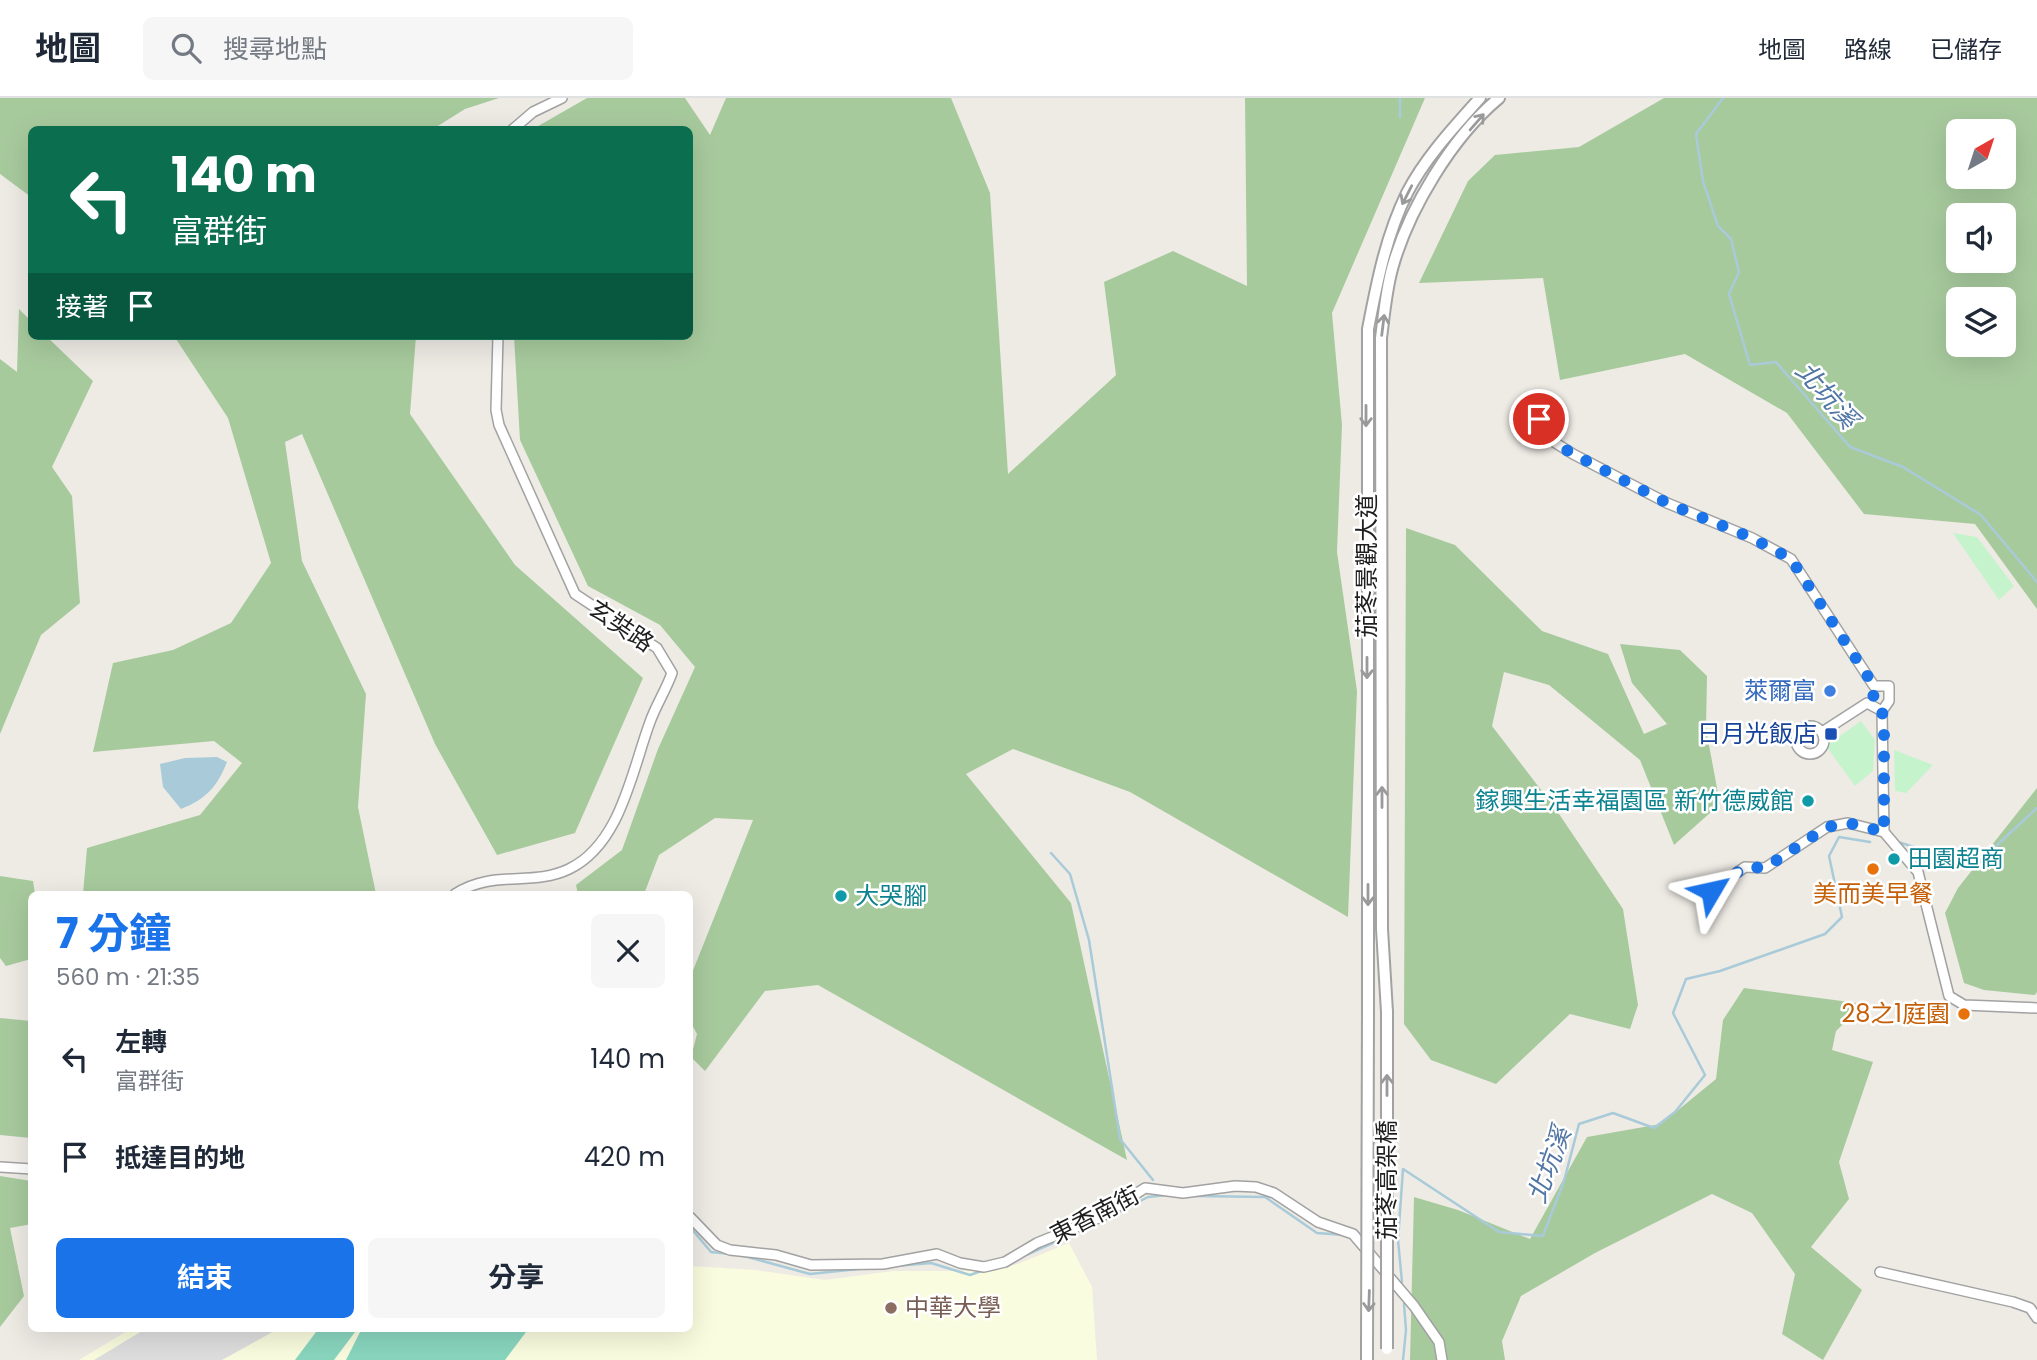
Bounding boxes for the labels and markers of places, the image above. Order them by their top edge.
pin [1509,389,1569,449]
place label: 萊爾富 [1744,674,1816,707]
marker: 萊爾富 [1822,683,1838,699]
place label: 日月光飯店 [1697,717,1817,750]
marker: 日月光飯店 [1823,726,1839,742]
place label: 鎵興生活幸福園區 新竹德威館 [1476,784,1794,817]
marker: 鎵興生活幸福園區 新竹德威館 [1800,793,1816,809]
place label: 田園超商 [1908,842,2004,875]
marker: 田園超商 [1886,851,1902,867]
marker: 美而美早餐 [1865,861,1881,877]
place label: 美而美早餐 [1813,877,1933,910]
place label: 大哭腳 [855,879,927,912]
marker: 大哭腳 [833,888,849,904]
place label: 28之1庭園 [1841,997,1950,1030]
marker: 28之1庭園 [1956,1006,1972,1022]
place label: 中華大學 [905,1291,1001,1324]
marker: 中華大學 [883,1300,899,1316]

